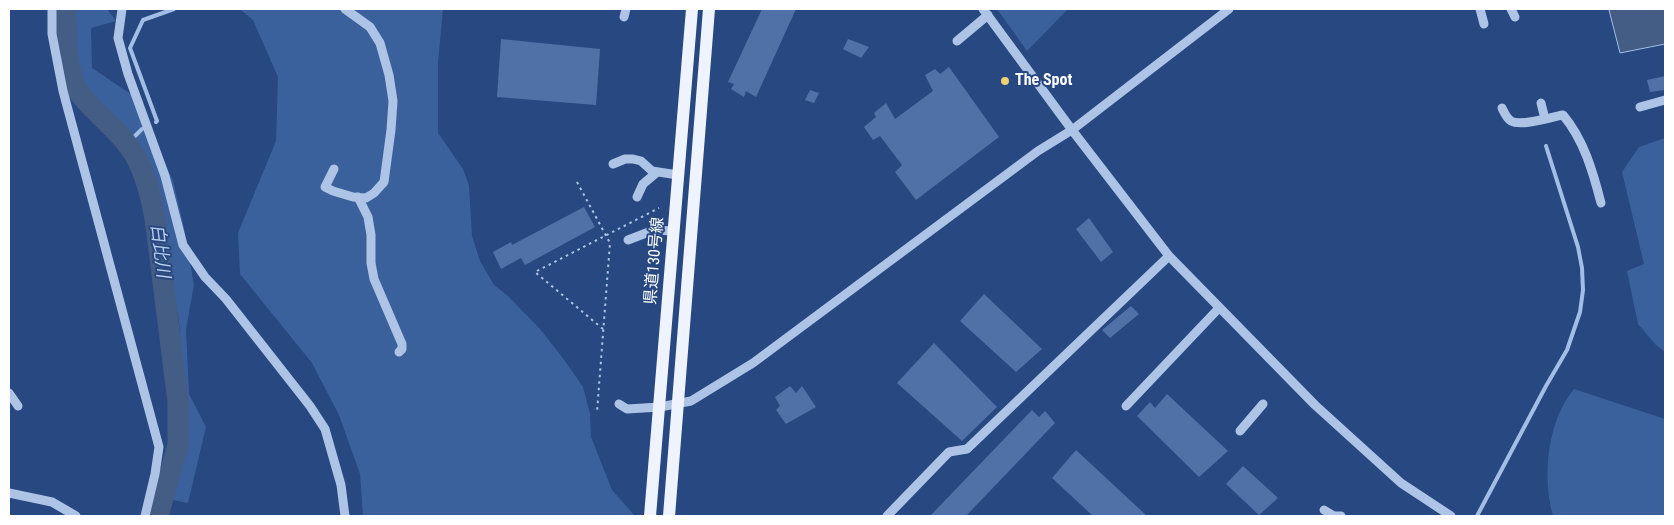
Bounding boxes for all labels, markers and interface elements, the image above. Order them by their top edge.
place label: The Spot [1015,71,1072,91]
marker: The Spot [999,75,1011,87]
street label: 県道130号線 [642,216,668,306]
water label: 白比川 [145,223,173,279]

